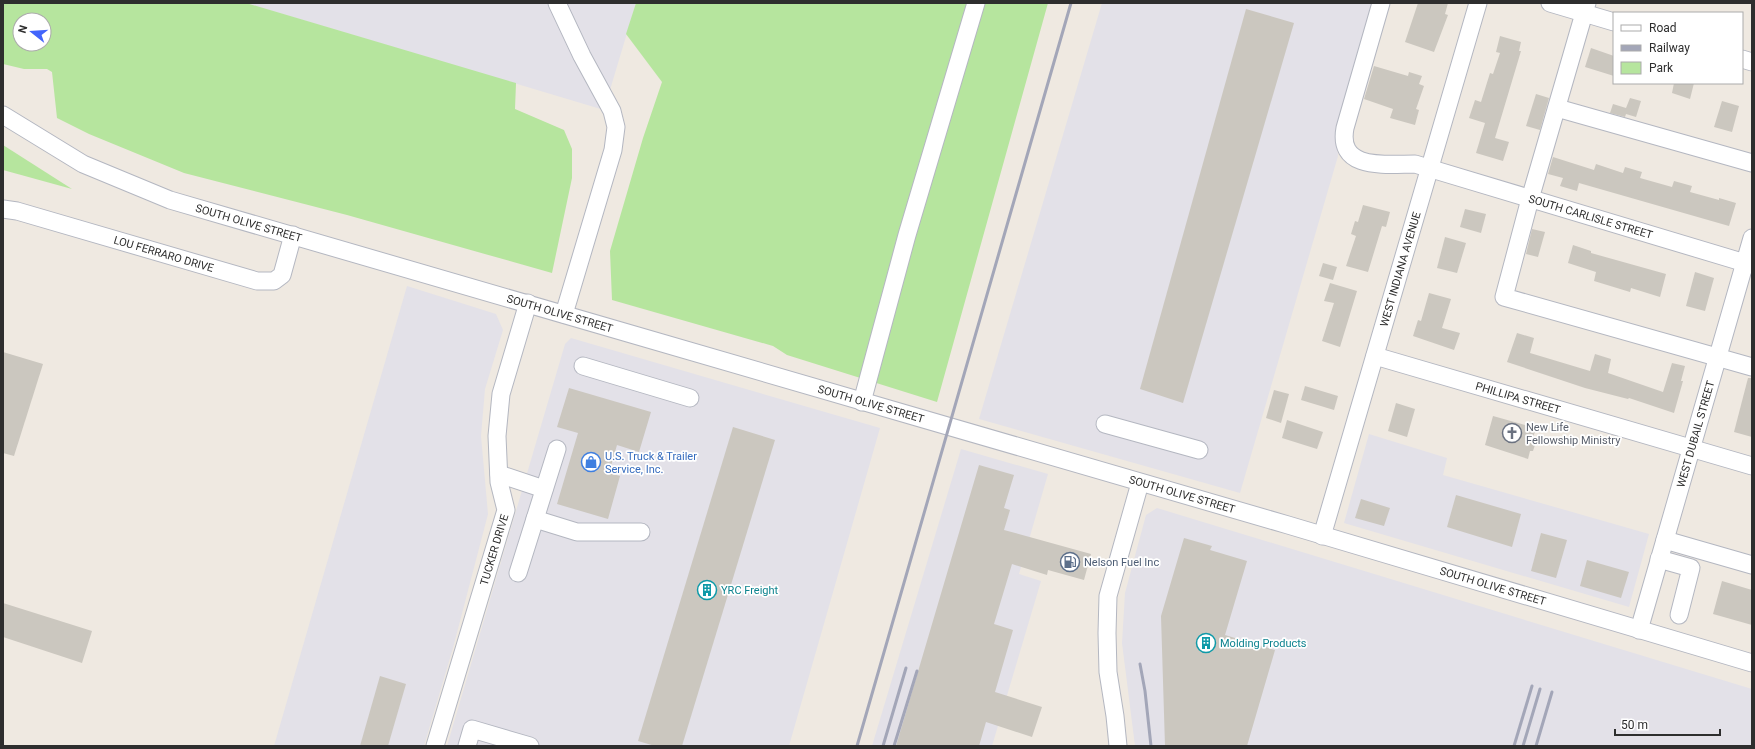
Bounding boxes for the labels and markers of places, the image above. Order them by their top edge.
place label: New Life Fellowship Ministry [1526,421,1621,447]
church icon: New Life Fellowship Ministry [1501,422,1523,444]
place label: U.S. Truck & Trailer Service, Inc. [605,450,697,476]
shop icon: U.S. Truck & Trailer Service, Inc. [580,451,602,473]
fuel station icon: Nelson Fuel Inc [1059,551,1081,573]
place label: Nelson Fuel Inc [1084,556,1159,569]
building icon: YRC Freight [696,579,718,601]
place label: YRC Freight [721,584,779,597]
building icon: Molding Products [1195,632,1217,654]
place label: Molding Products [1220,637,1307,650]

